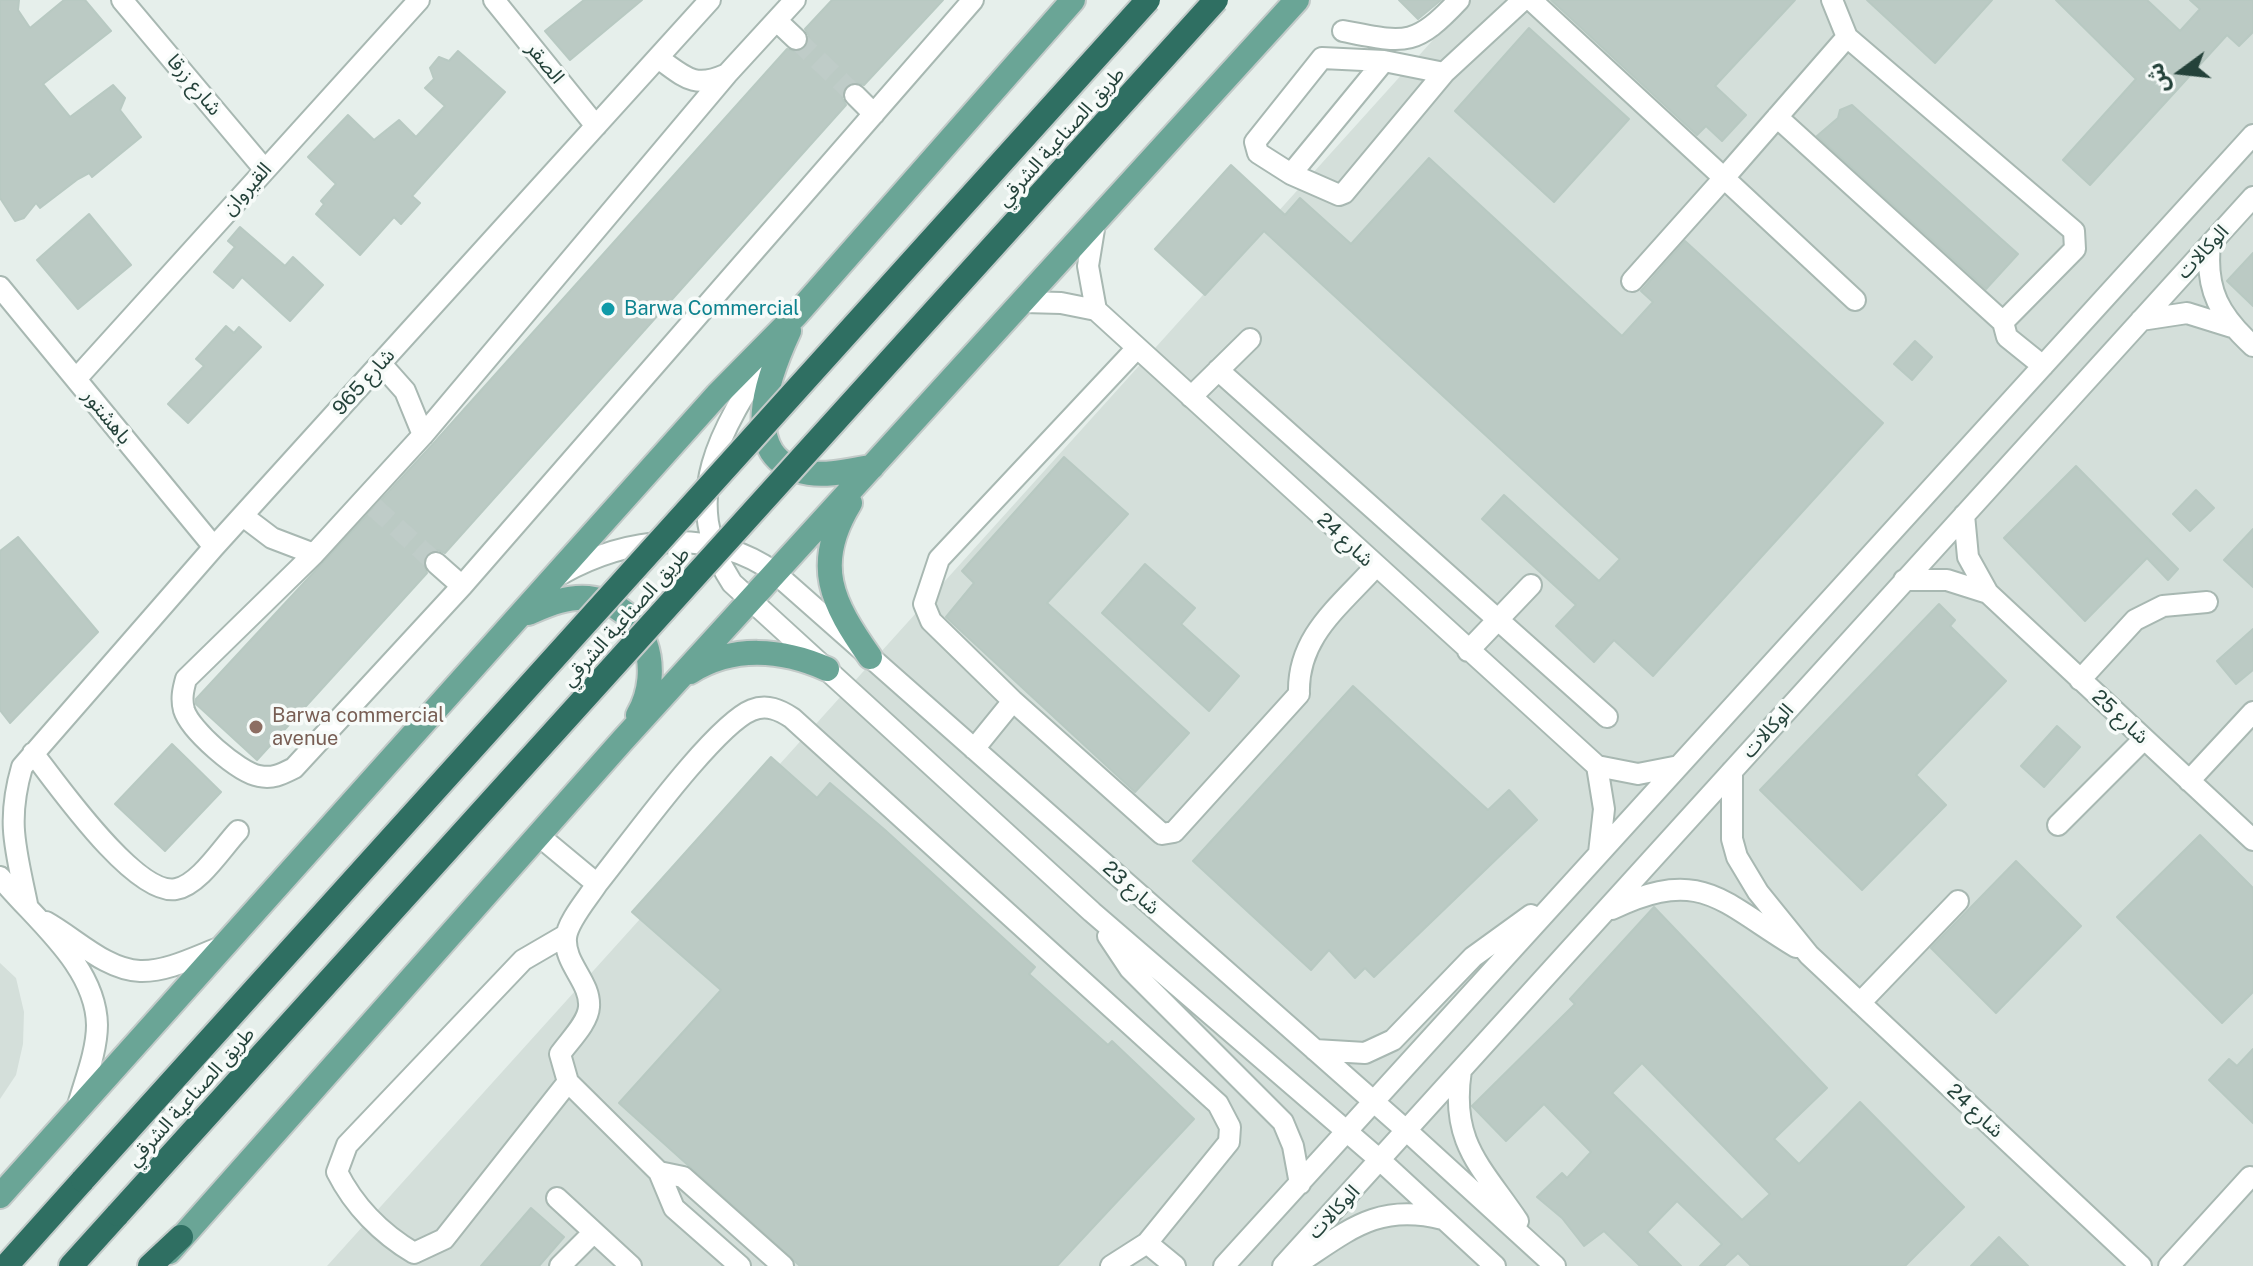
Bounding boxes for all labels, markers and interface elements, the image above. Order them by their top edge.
north arrow [2141,32,2221,112]
street label: الصقر [521,37,569,89]
street label: شارع زرقا [161,49,227,121]
text: ش [2141,60,2174,96]
street label: طريق الصناعية الشرقي [992,62,1130,212]
street label: القيروان [217,158,277,220]
street label: الوكالات [2172,220,2234,284]
place label: Barwa Commercial [624,297,799,321]
marker: Barwa Commercial [599,300,617,318]
street label: شارع 965 [328,344,400,420]
street label: باهشتور [78,385,136,449]
street label: شارع 24 [1312,508,1378,572]
street label: طريق الصناعية الشرقي [557,542,695,692]
street label: شارع 25 [2087,685,2153,749]
street label: الوكالات [1737,699,1799,763]
place label: Barwa commercial avenue [272,704,444,751]
marker: Barwa commercial avenue [247,718,265,736]
street label: شارع 23 [1098,856,1164,920]
street label: طريق الصناعية الشرقي [122,1022,260,1172]
street label: شارع 24 [1942,1079,2008,1143]
street label: الوكالات [1303,1180,1365,1244]

